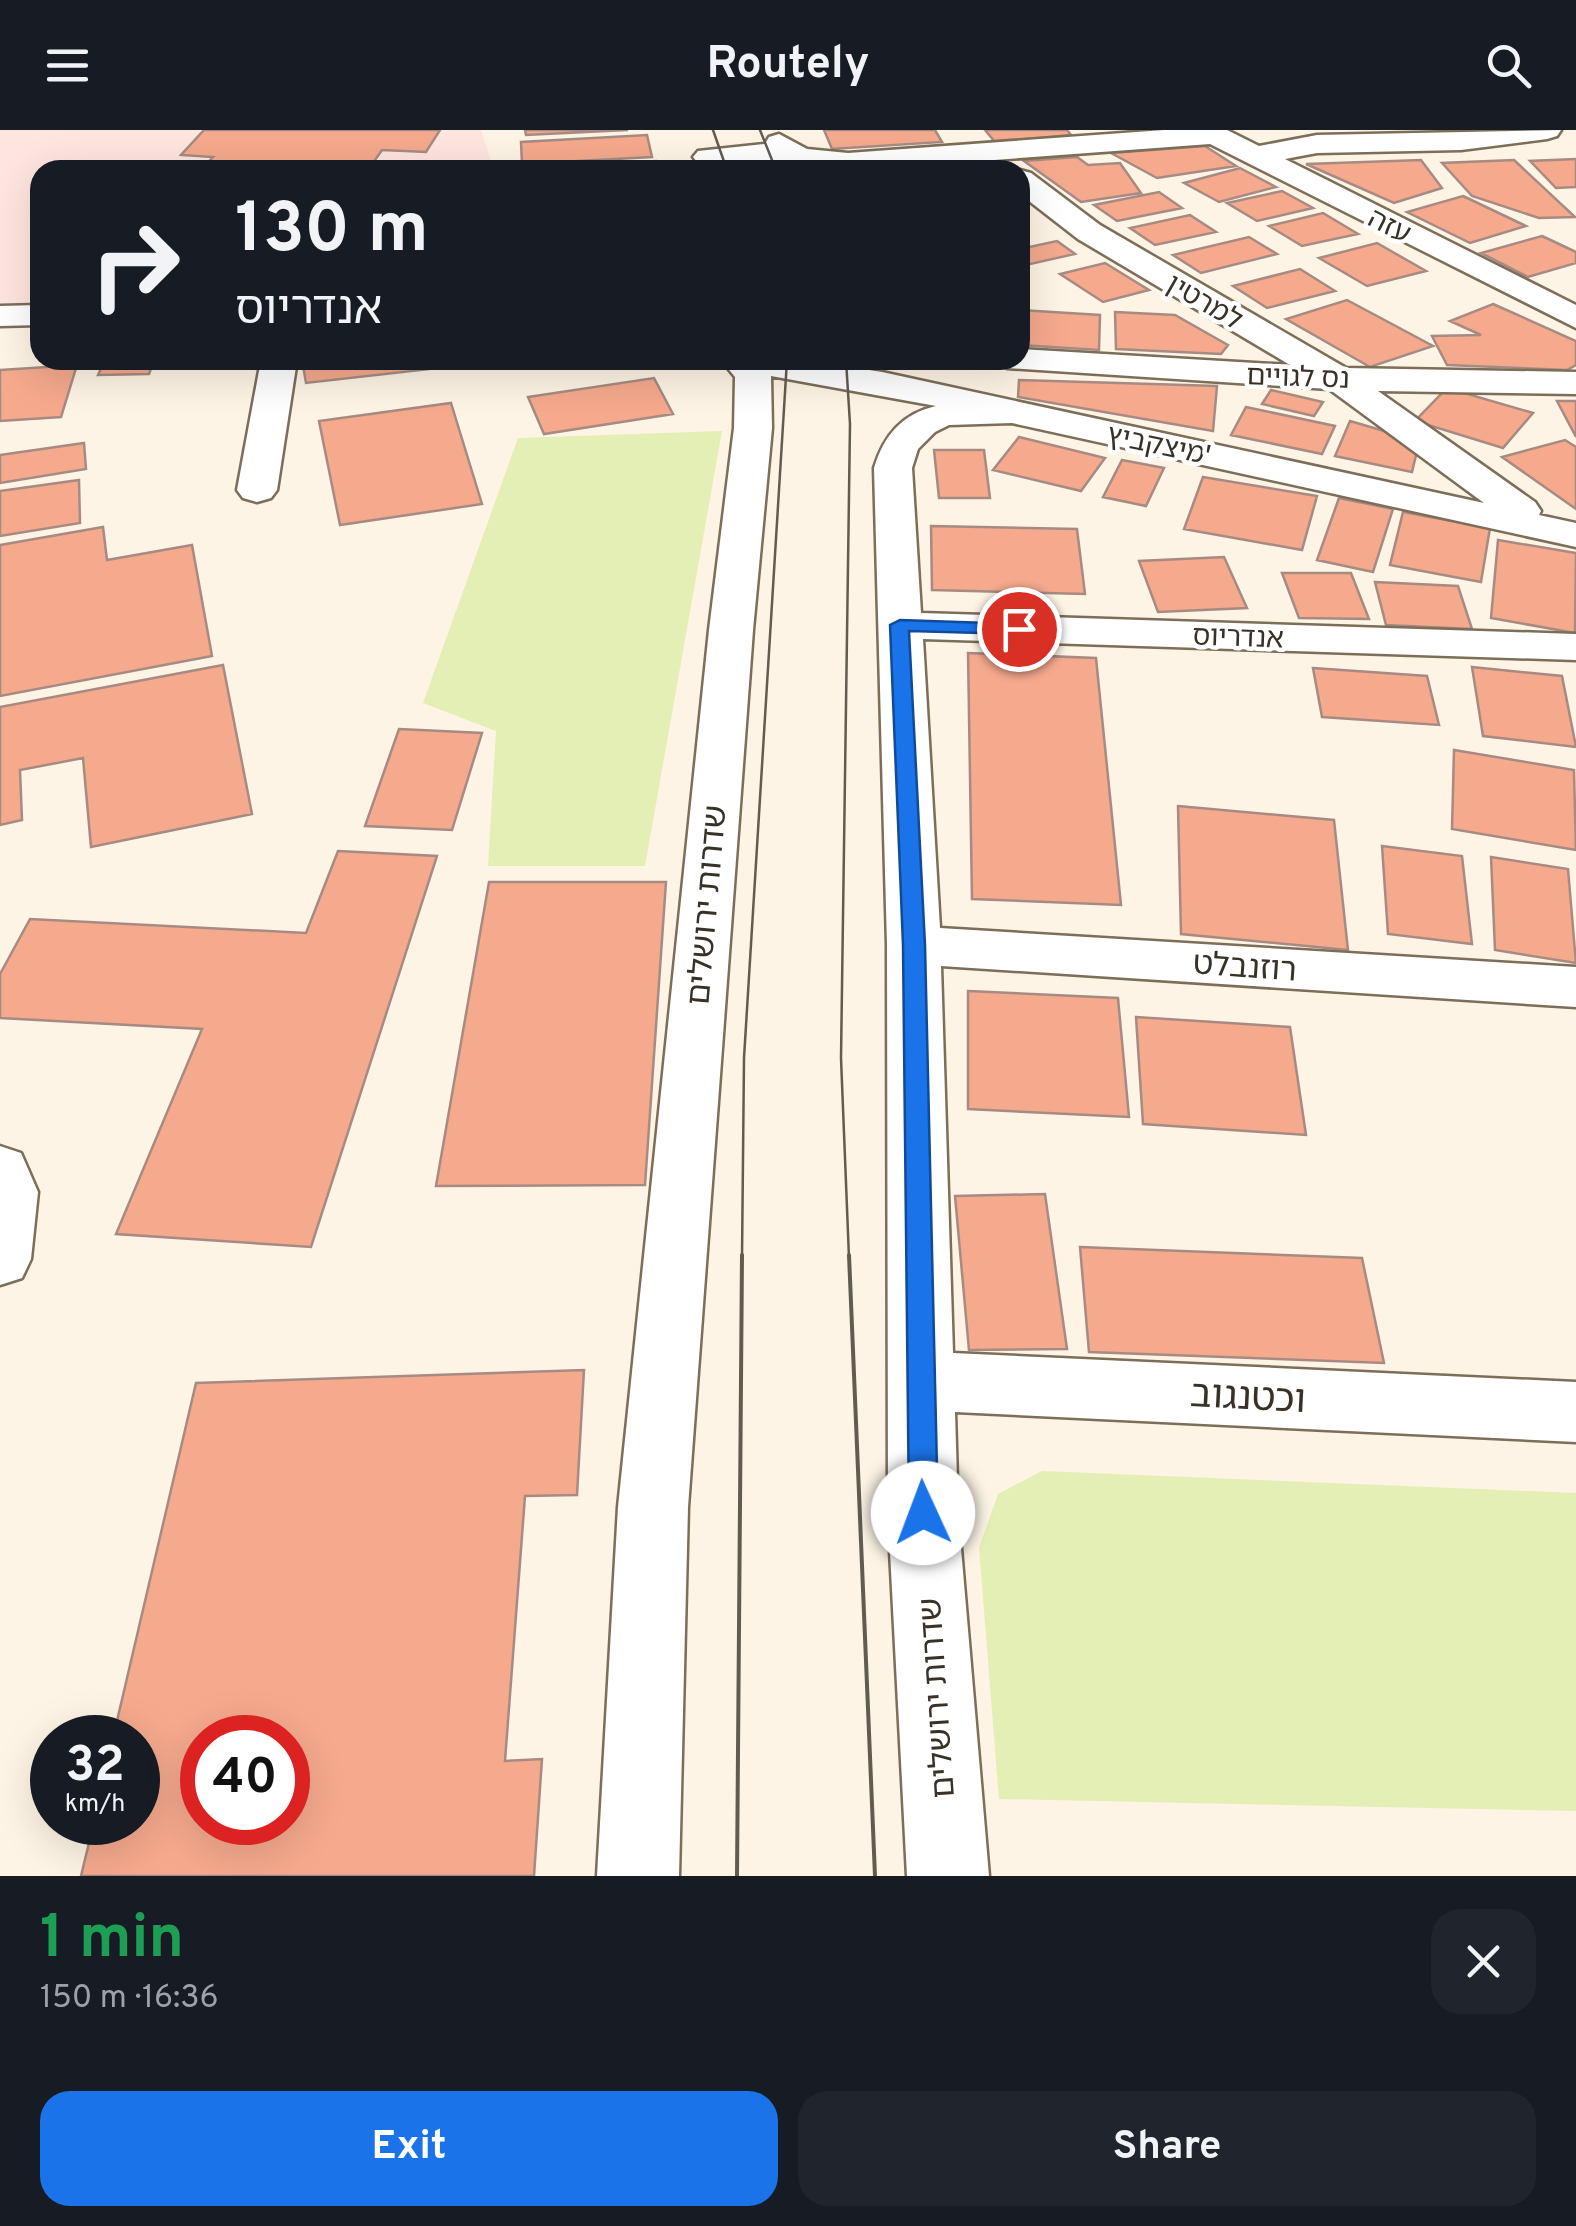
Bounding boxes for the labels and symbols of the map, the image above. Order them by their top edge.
street label: עזה [1361,202,1416,254]
street label: למרטין [1159,267,1248,340]
street label: נס לגויים [1246,359,1350,399]
street label: מיצקביץ' [1103,418,1213,475]
pin [977,587,1062,672]
street label: אנדריוס [1191,619,1284,659]
street label: שדרות ירושלים [680,803,738,1007]
street label: רוזנבלט [1192,945,1298,993]
street label: וכטנגוב [1189,1372,1307,1427]
position arrow [871,1461,975,1565]
street label: שדרות ירושלים [912,1596,966,1799]
speed limit sign: 40 [180,1715,310,1845]

